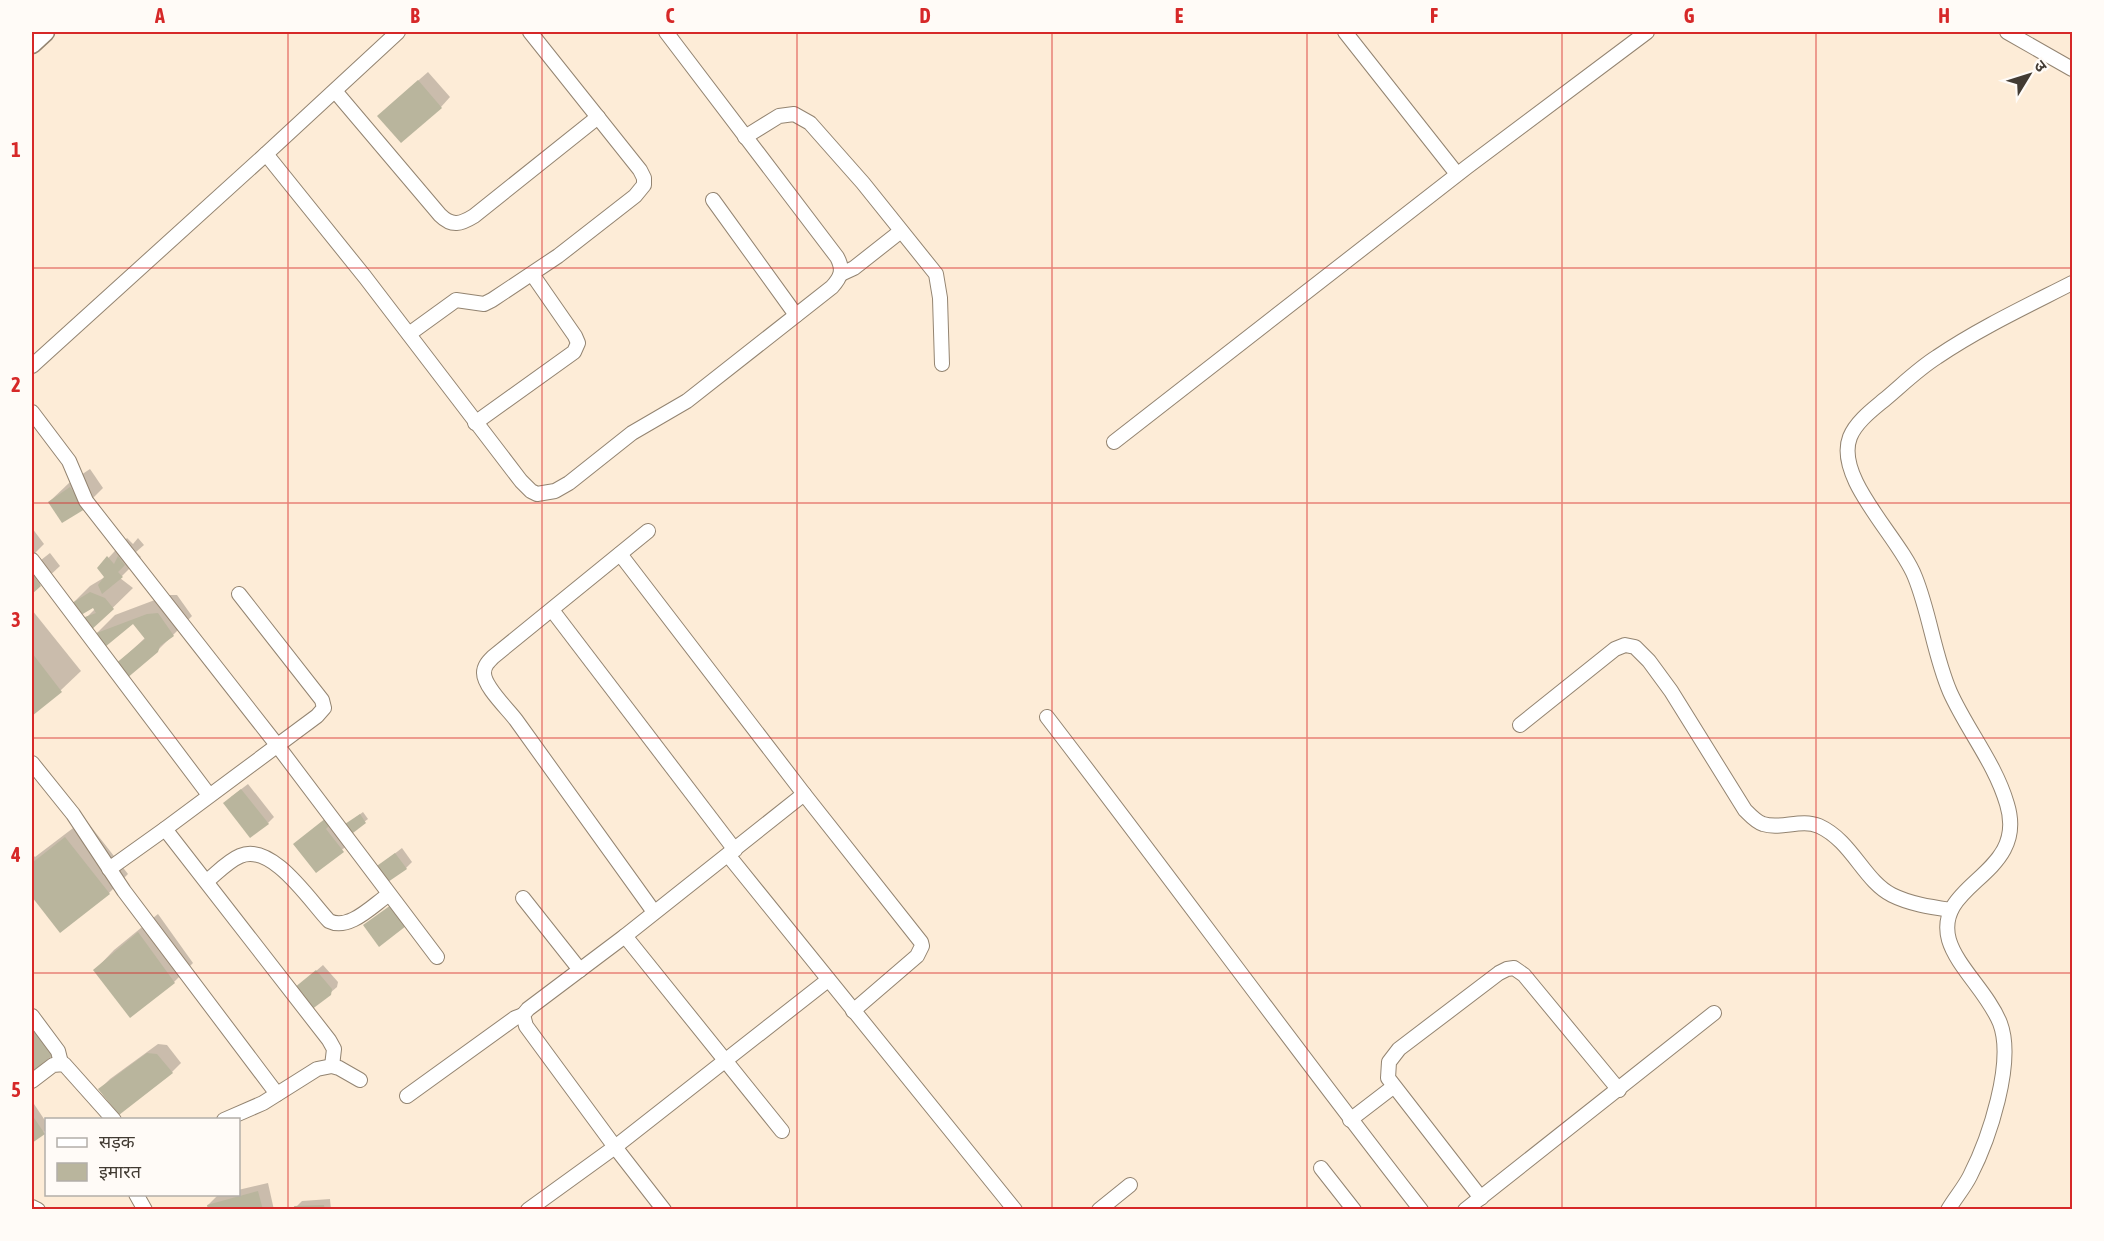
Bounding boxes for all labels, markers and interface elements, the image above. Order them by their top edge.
text: A [154,4,165,27]
text: B [410,4,420,27]
text: C [666,4,675,27]
text: D [919,4,931,27]
text: E [1175,4,1184,27]
text: F [1430,4,1438,27]
text: G [1684,4,1695,27]
text: H [1938,4,1950,27]
north arrow [1999,45,2059,105]
text: उ [2031,57,2051,75]
text: 1 [11,138,21,161]
text: 2 [11,373,21,396]
text: 3 [11,608,21,631]
text: 4 [10,843,21,866]
text: 5 [11,1078,21,1101]
legend [45,1118,240,1196]
text: सड़क [99,1131,136,1152]
text: इमारत [99,1161,142,1182]

